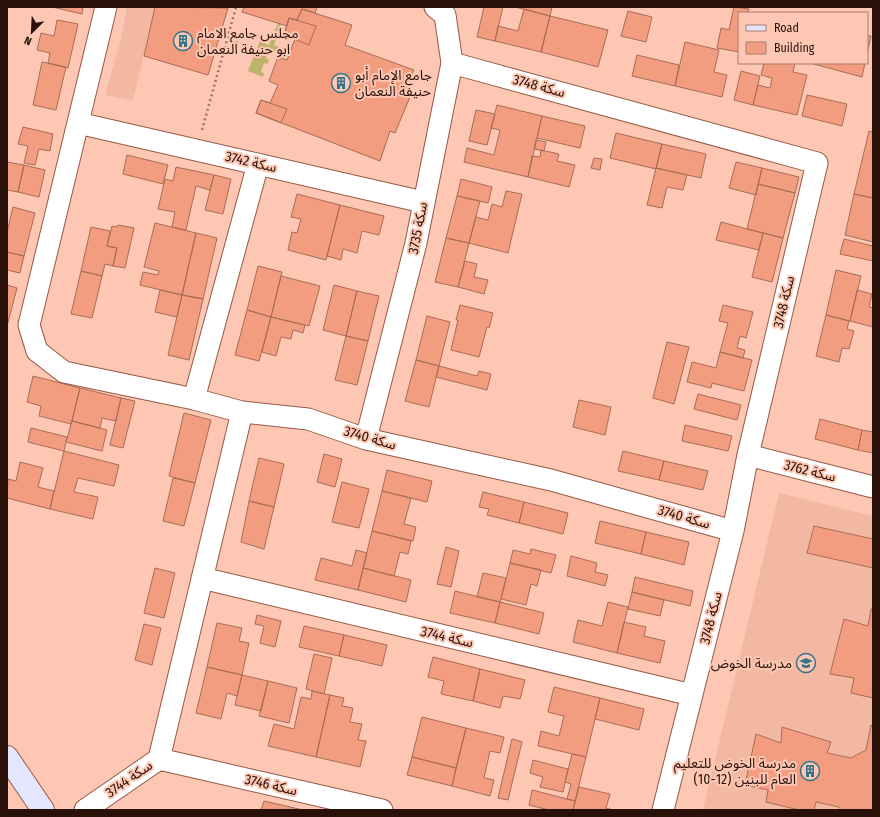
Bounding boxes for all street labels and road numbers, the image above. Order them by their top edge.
street label: سكة 3748 [511,71,567,101]
street label: سكة 3742 [224,148,278,176]
street label: سكة 3735 [405,200,431,256]
street label: سكة 3748 [770,274,798,330]
street label: سكة 3740 [342,422,398,454]
street label: سكة 3762 [782,456,838,486]
street label: سكة 3740 [656,501,712,533]
street label: سكة 3748 [696,590,726,646]
street label: سكة 3744 [419,623,475,651]
street label: سكة 3744 [102,757,156,801]
street label: سكة 3746 [243,771,299,799]

